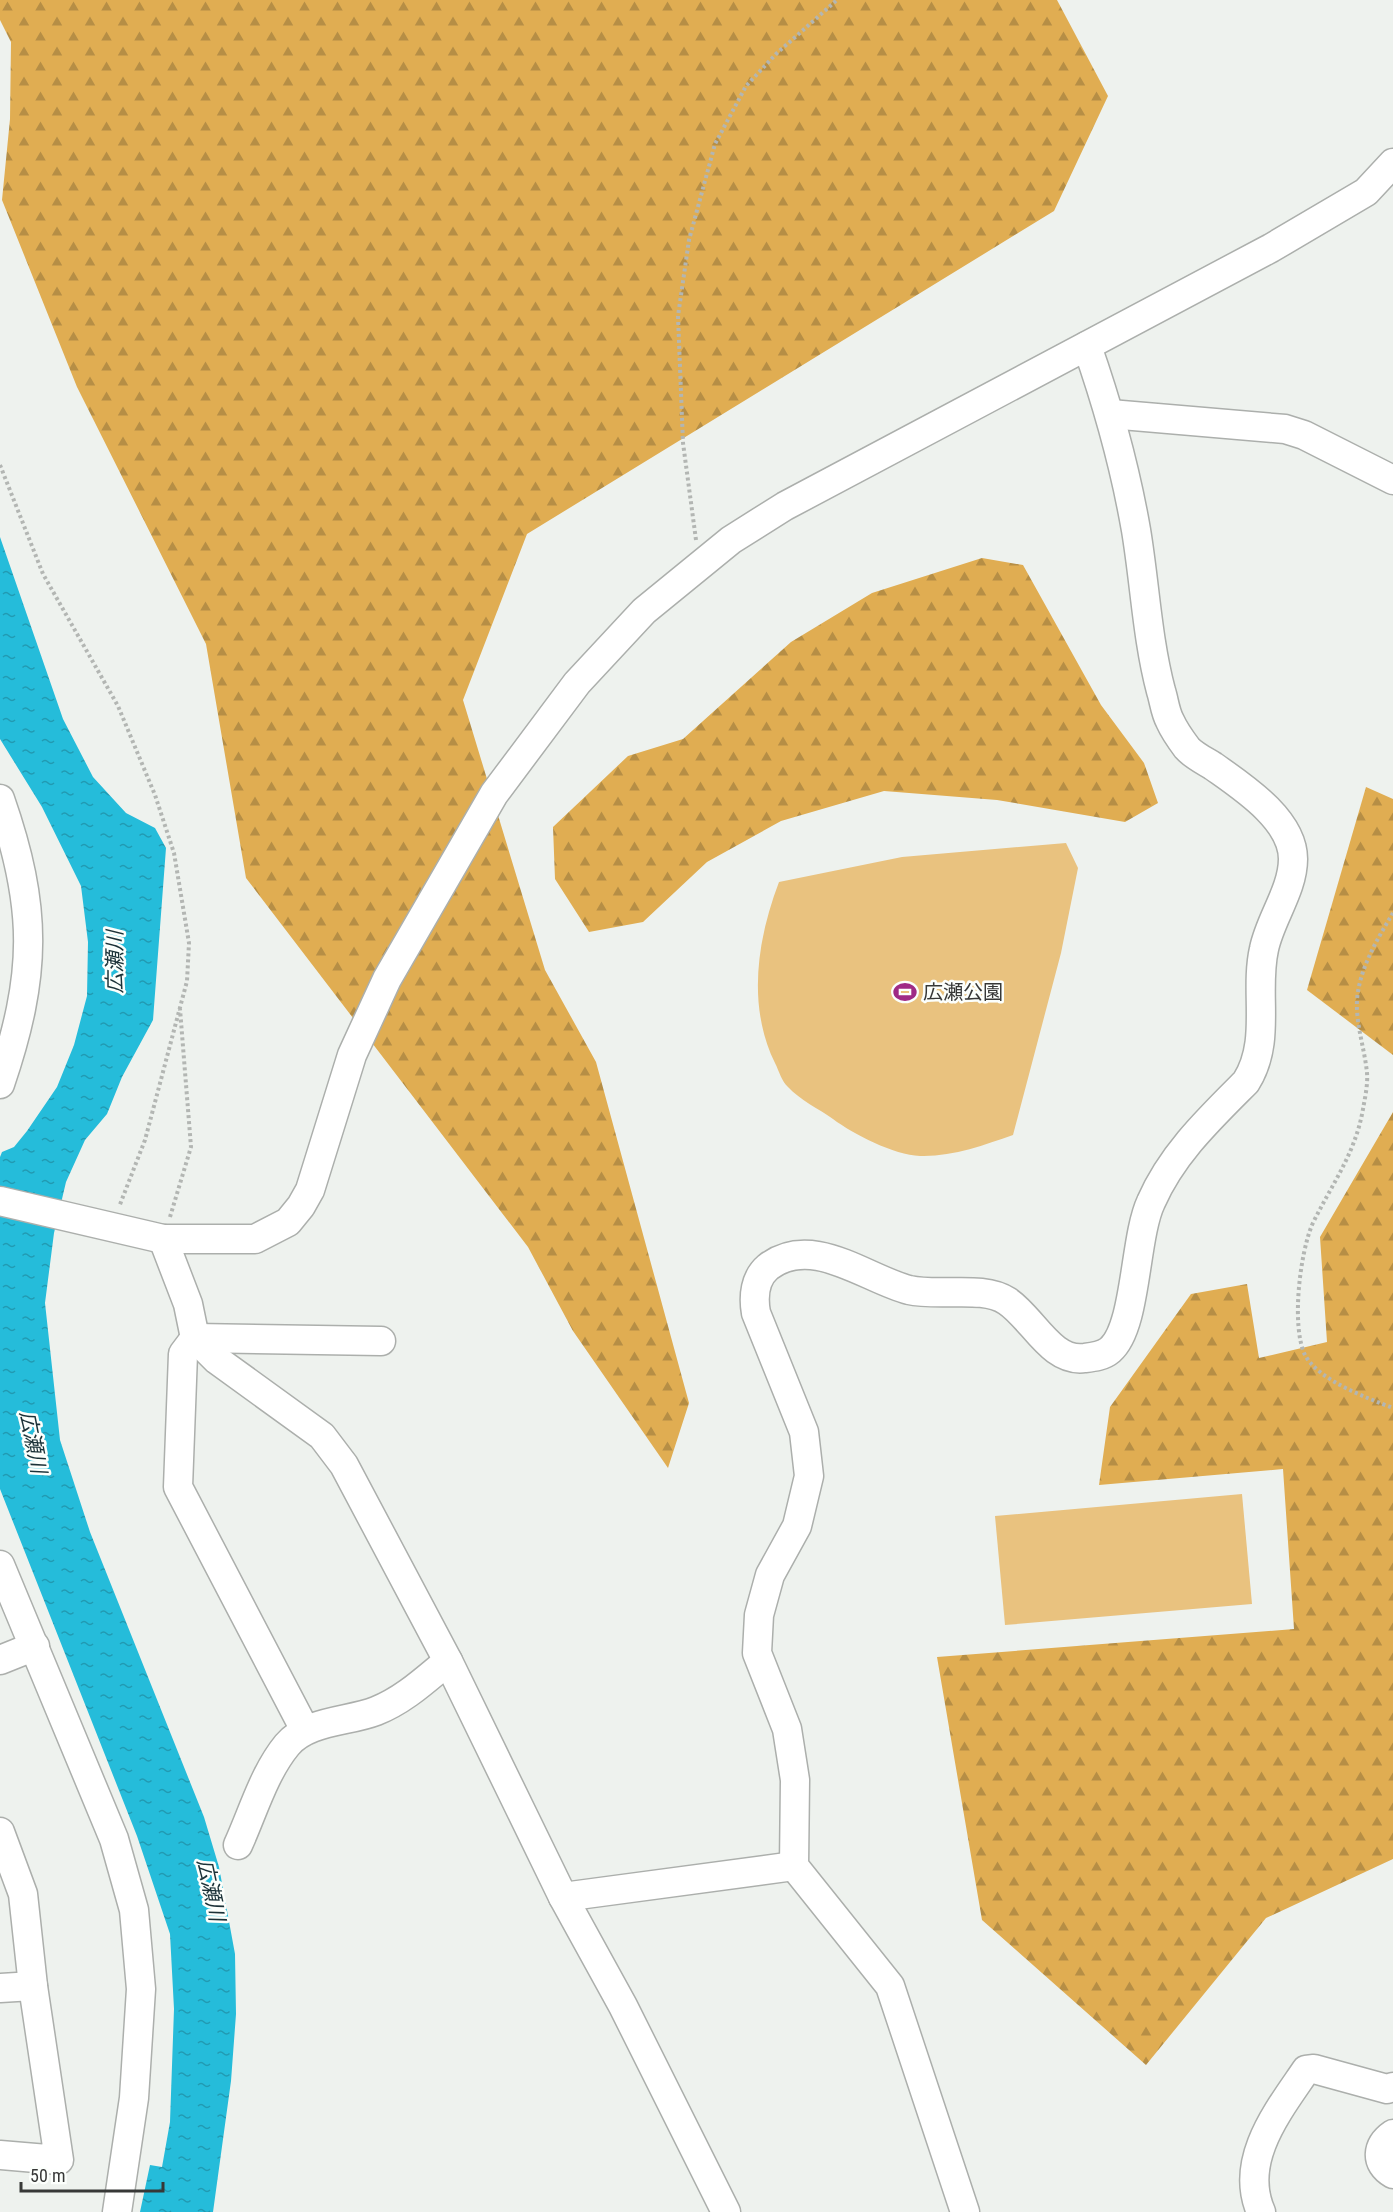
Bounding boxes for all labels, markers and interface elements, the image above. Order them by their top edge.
water label: 広瀬川 [103,929,127,994]
sports icon: 広瀬公園 [892,979,918,1005]
place label: 広瀬公園 [923,980,1003,1004]
water label: 広瀬川 [15,1409,51,1477]
water label: 広瀬川 [193,1857,230,1925]
scale bar [21,2155,164,2193]
text: 50 m [30,2165,65,2186]

